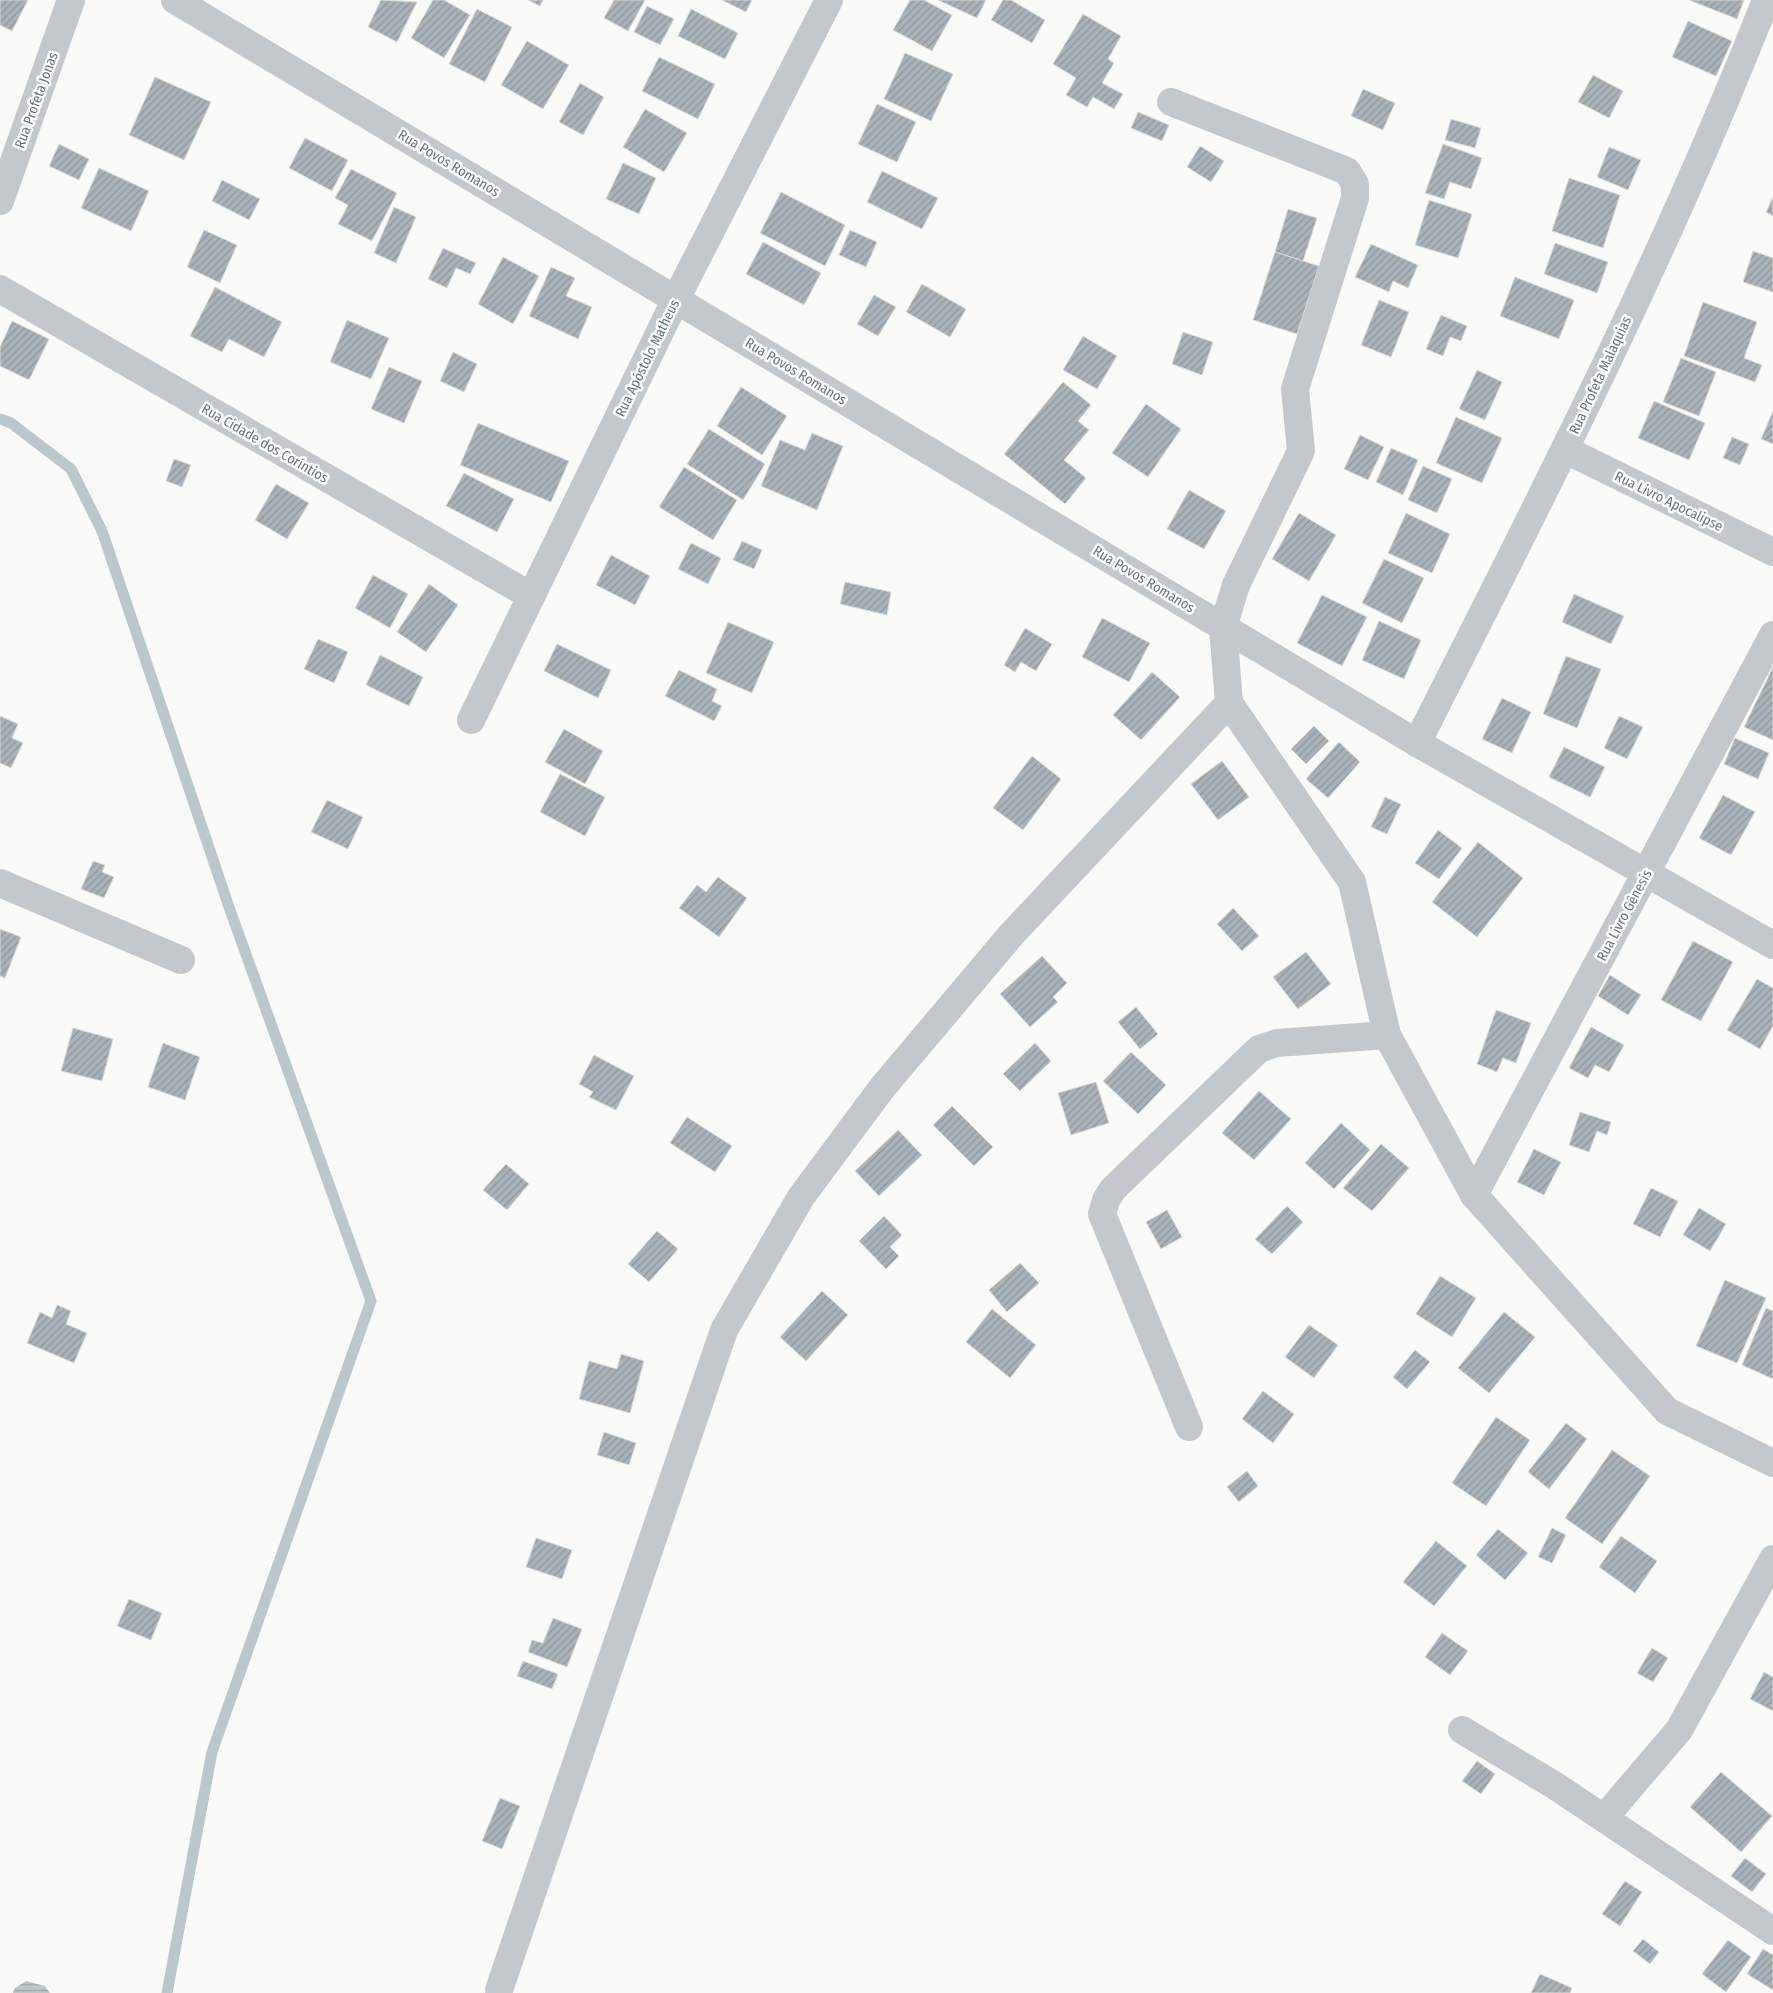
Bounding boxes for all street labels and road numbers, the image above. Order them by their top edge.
street label: Rua Profeta Jonas [11,50,62,151]
street label: Rua Povos Romanos [395,126,503,200]
street label: Rua Apóstolo Matheus [612,297,683,420]
street label: Rua Profeta Malaquias [1566,314,1635,437]
street label: Rua Povos Romanos [742,334,850,408]
street label: Rua Cidade dos Coríntios [198,400,331,487]
street label: Rua Livro Apocalipse [1612,468,1726,535]
street label: Rua Povos Romanos [1090,542,1198,616]
street label: Rua Livro Gênesis [1593,867,1656,964]

